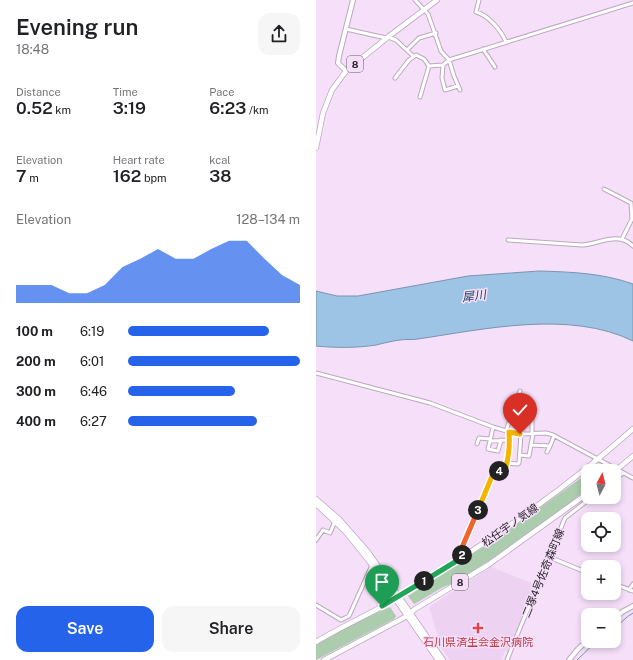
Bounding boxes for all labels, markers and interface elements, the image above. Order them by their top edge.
button: share [258,13,300,55]
text: Evening run [16,14,138,40]
text: 18:48 [16,42,49,57]
road number: 8 [347,56,363,72]
text: Distance [16,86,61,98]
text: Time [113,86,138,98]
text: Pace [209,86,234,98]
text: 0.52 [16,98,53,118]
text: 3:19 [113,98,146,118]
text: 6:23 [209,98,246,118]
text: km [53,104,71,116]
text: /km [246,104,269,116]
text: Elevation [16,154,63,166]
text: Heart rate [113,154,165,166]
text: kcal [209,154,231,166]
text: 7 [16,166,26,186]
text: 162 [113,166,141,186]
text: 38 [209,166,232,186]
text: m [26,172,39,184]
text: bpm [141,172,167,184]
text: Elevation [16,212,71,227]
text: 128–134 m [236,212,300,227]
water label: 犀川 [461,287,489,304]
text: 100 m [16,324,53,339]
text: 6:19 [80,324,104,339]
text: 200 m [16,354,56,369]
text: 6:01 [80,354,104,369]
text: 300 m [16,384,56,399]
text: 6:46 [80,384,107,399]
pin [503,393,537,434]
icon: check [509,399,531,421]
text: 400 m [16,414,56,429]
text: 6:27 [80,414,107,429]
pin: 4 [489,461,509,481]
north arrow [581,464,621,504]
map controls [581,464,621,648]
text: 4 [495,465,503,477]
pin: 3 [468,500,488,520]
street label: 松任宇ノ気線 [480,501,540,549]
text: 3 [474,504,482,516]
button: locate [581,512,621,552]
street label: 二塚4号佐奇森町線 [520,527,566,619]
pin: 2 [452,545,472,565]
text: 2 [459,549,466,561]
button: + [581,560,621,600]
pin [365,565,399,606]
icon: arrive [371,571,393,593]
pin: 1 [414,571,434,591]
road number: 8 [452,574,468,590]
text: 1 [422,575,426,587]
button: Save [16,606,154,652]
button: Share [162,606,300,652]
button: − [581,608,621,648]
marker: 石川県済生会金沢病院 [472,622,484,634]
place label: 石川県済生会金沢病院 [423,636,533,648]

